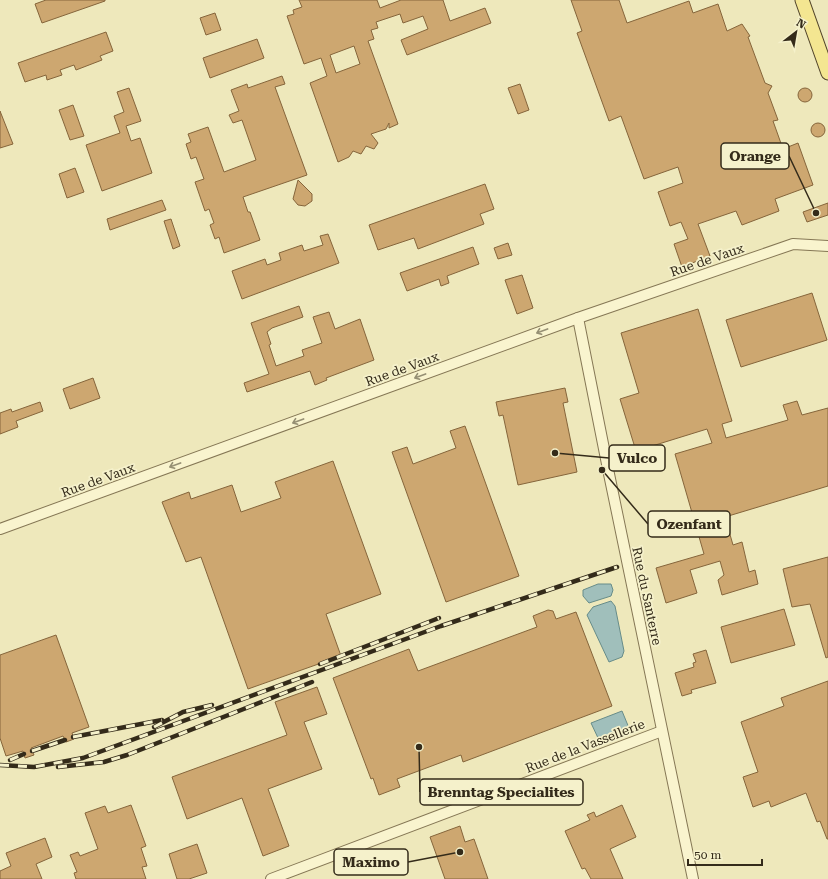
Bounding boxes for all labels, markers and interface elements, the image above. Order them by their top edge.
north arrow [776,12,816,52]
text: N [794,16,808,32]
callout: Orange [721,143,789,169]
text: Orange [729,148,781,164]
street label: Rue de Vaux [668,240,746,280]
one-way arrow [536,328,548,336]
street label: Rue de Vaux [363,349,441,389]
one-way arrow [413,373,426,380]
one-way arrow [292,417,304,425]
callout: Vulco [609,445,665,471]
text: Vulco [617,450,657,466]
street label: Rue de Vaux [59,460,137,500]
one-way arrow [170,462,182,470]
callout: Ozenfant [648,511,730,537]
text: Ozenfant [656,516,722,532]
street label: Rue du Santerre [629,545,665,647]
street label: Rue de la Vassellerie [523,716,647,776]
callout: Brenntag Specialites [420,779,583,805]
text: Brenntag Specialites [427,784,575,800]
scale bar [688,841,762,867]
text: 50 m [694,848,721,862]
callout: Maximo [334,849,408,875]
text: Maximo [342,854,400,870]

